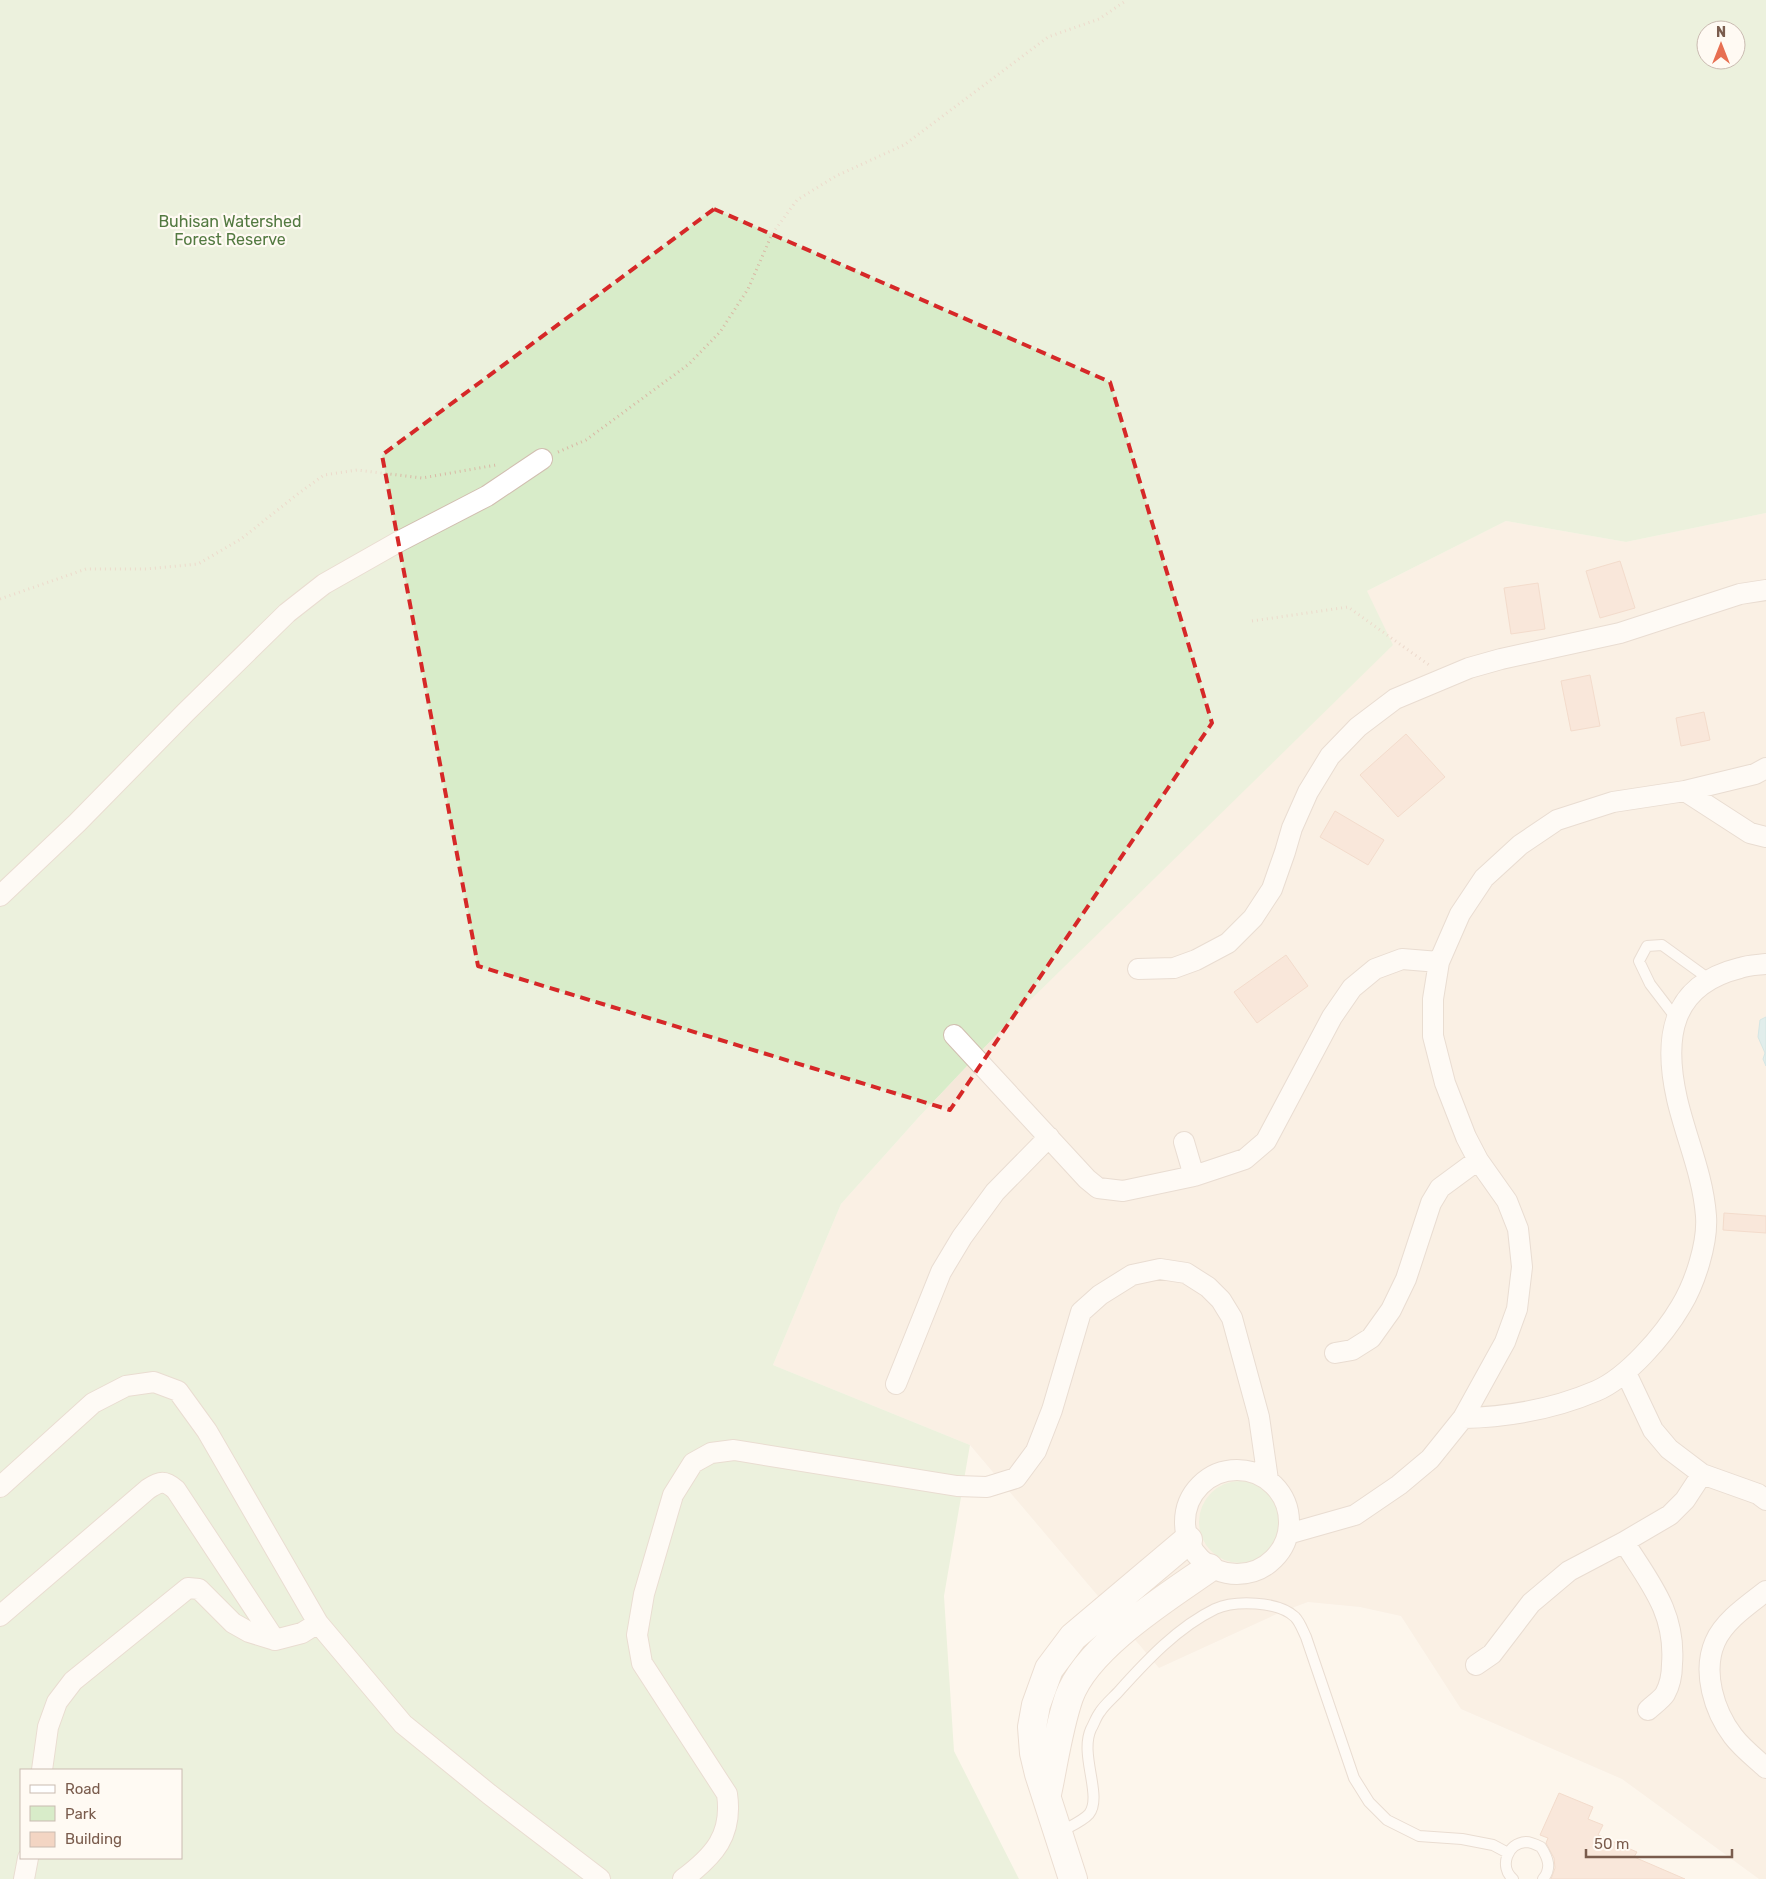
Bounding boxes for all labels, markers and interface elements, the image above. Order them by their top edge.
north arrow [1696,20,1746,70]
text: N [1716,24,1726,41]
park label: Buhisan Watershed Forest Reserve [158,212,302,249]
legend [20,1769,182,1859]
text: Road [65,1780,101,1798]
text: Park [65,1805,96,1823]
scale bar [1586,1826,1732,1858]
text: Building [65,1830,122,1848]
text: 50 m [1594,1835,1629,1853]

